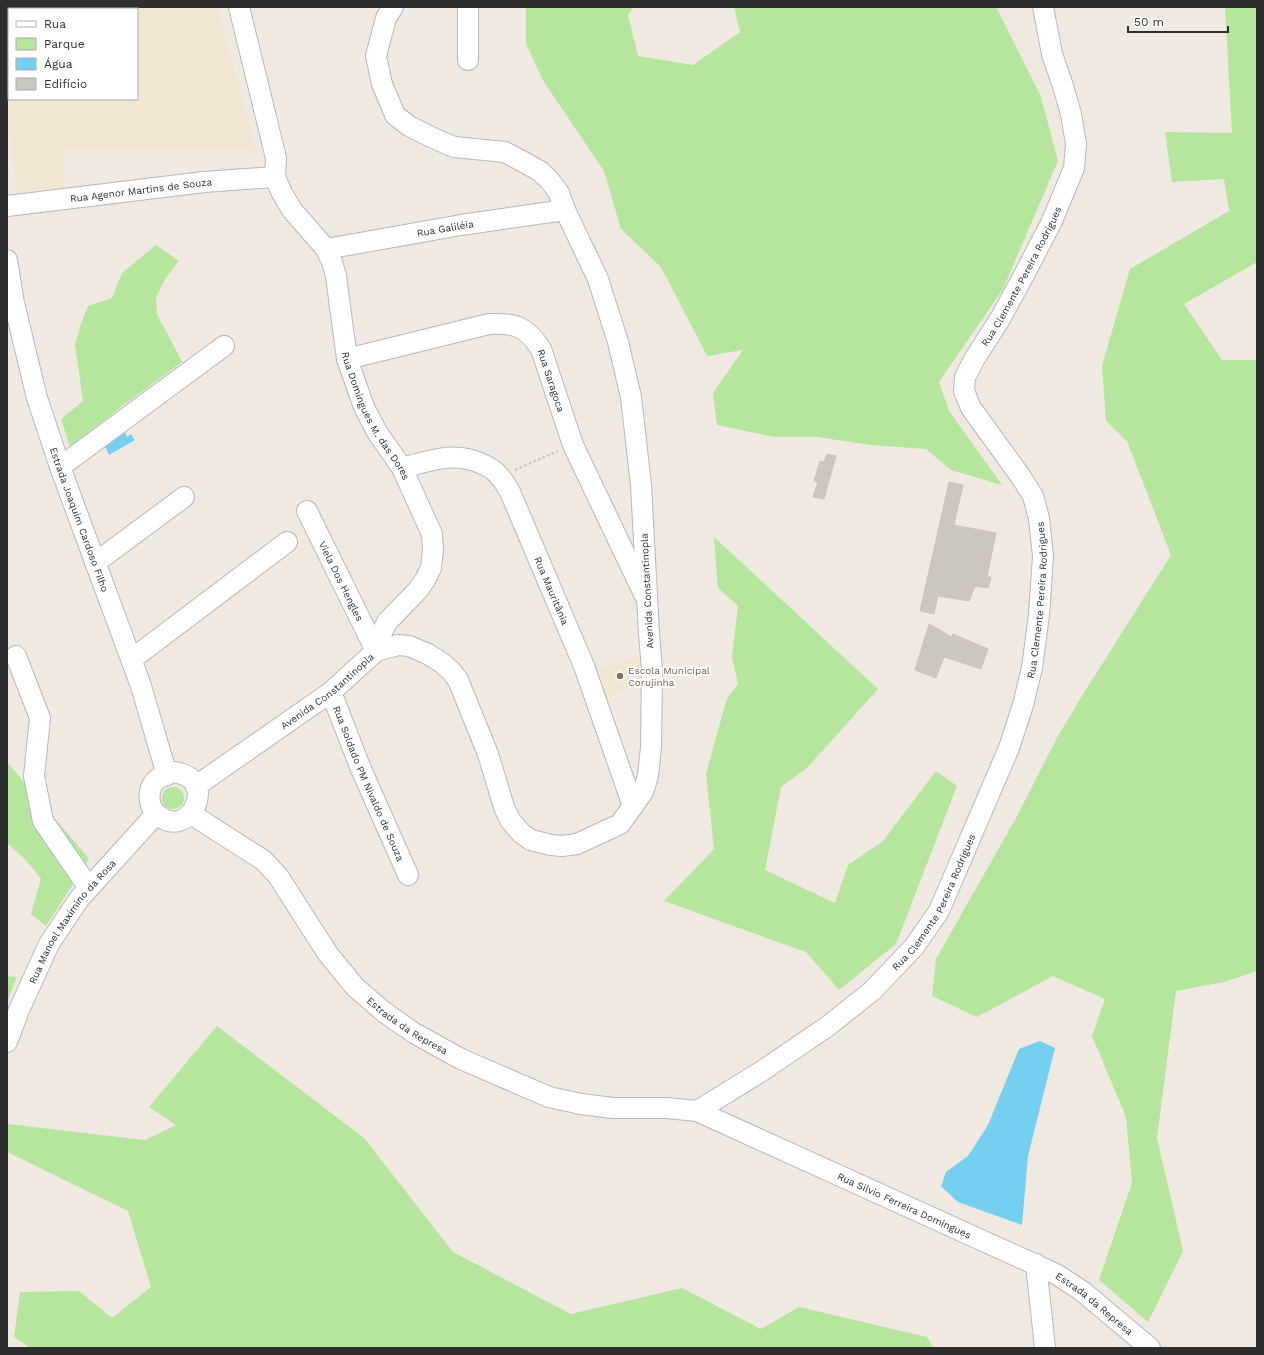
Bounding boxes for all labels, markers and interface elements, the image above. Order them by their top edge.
legend [8,8,138,100]
scale bar [1128,8,1228,34]
text: 50 m [1134,15,1164,29]
text: Rua [44,17,66,31]
text: Parque [44,37,85,51]
text: Água [44,57,73,71]
text: Edifício [44,77,87,91]
street label: Rua Agenor Martins de Souza [69,176,213,204]
street label: Rua Clemente Pereira Rodrigues [979,205,1063,348]
street label: Rua Galiléia [416,218,475,238]
street label: Rua Saragoca [536,347,567,414]
street label: Rua Domingues M. das Dores [341,351,412,482]
street label: Estrada Joaquim Cardoso Filho [48,446,111,593]
street label: Rua Clemente Pereira Rodrigues [1024,521,1049,679]
street label: Avenida Constantinopla [638,533,656,649]
street label: Viela Dos Hengles [317,539,366,623]
street label: Rua Mauritânia [533,555,571,627]
street label: Avenida Constantinopla [278,650,376,731]
place label: Escola Municipal Corujinha [628,665,710,688]
marker: Escola Municipal Corujinha [615,671,625,681]
street label: Rua Soldado PM Nivaldo de Souza [331,704,407,863]
street label: Rua Clemente Pereira Rodrigues [889,832,977,972]
street label: Rua Manoel Maximino da Rosa [26,857,118,985]
street label: Estrada da Represa [365,994,450,1056]
street label: Rua Silvio Ferreira Domingues [836,1170,973,1240]
street label: Estrada da Represa [1054,1270,1135,1337]

